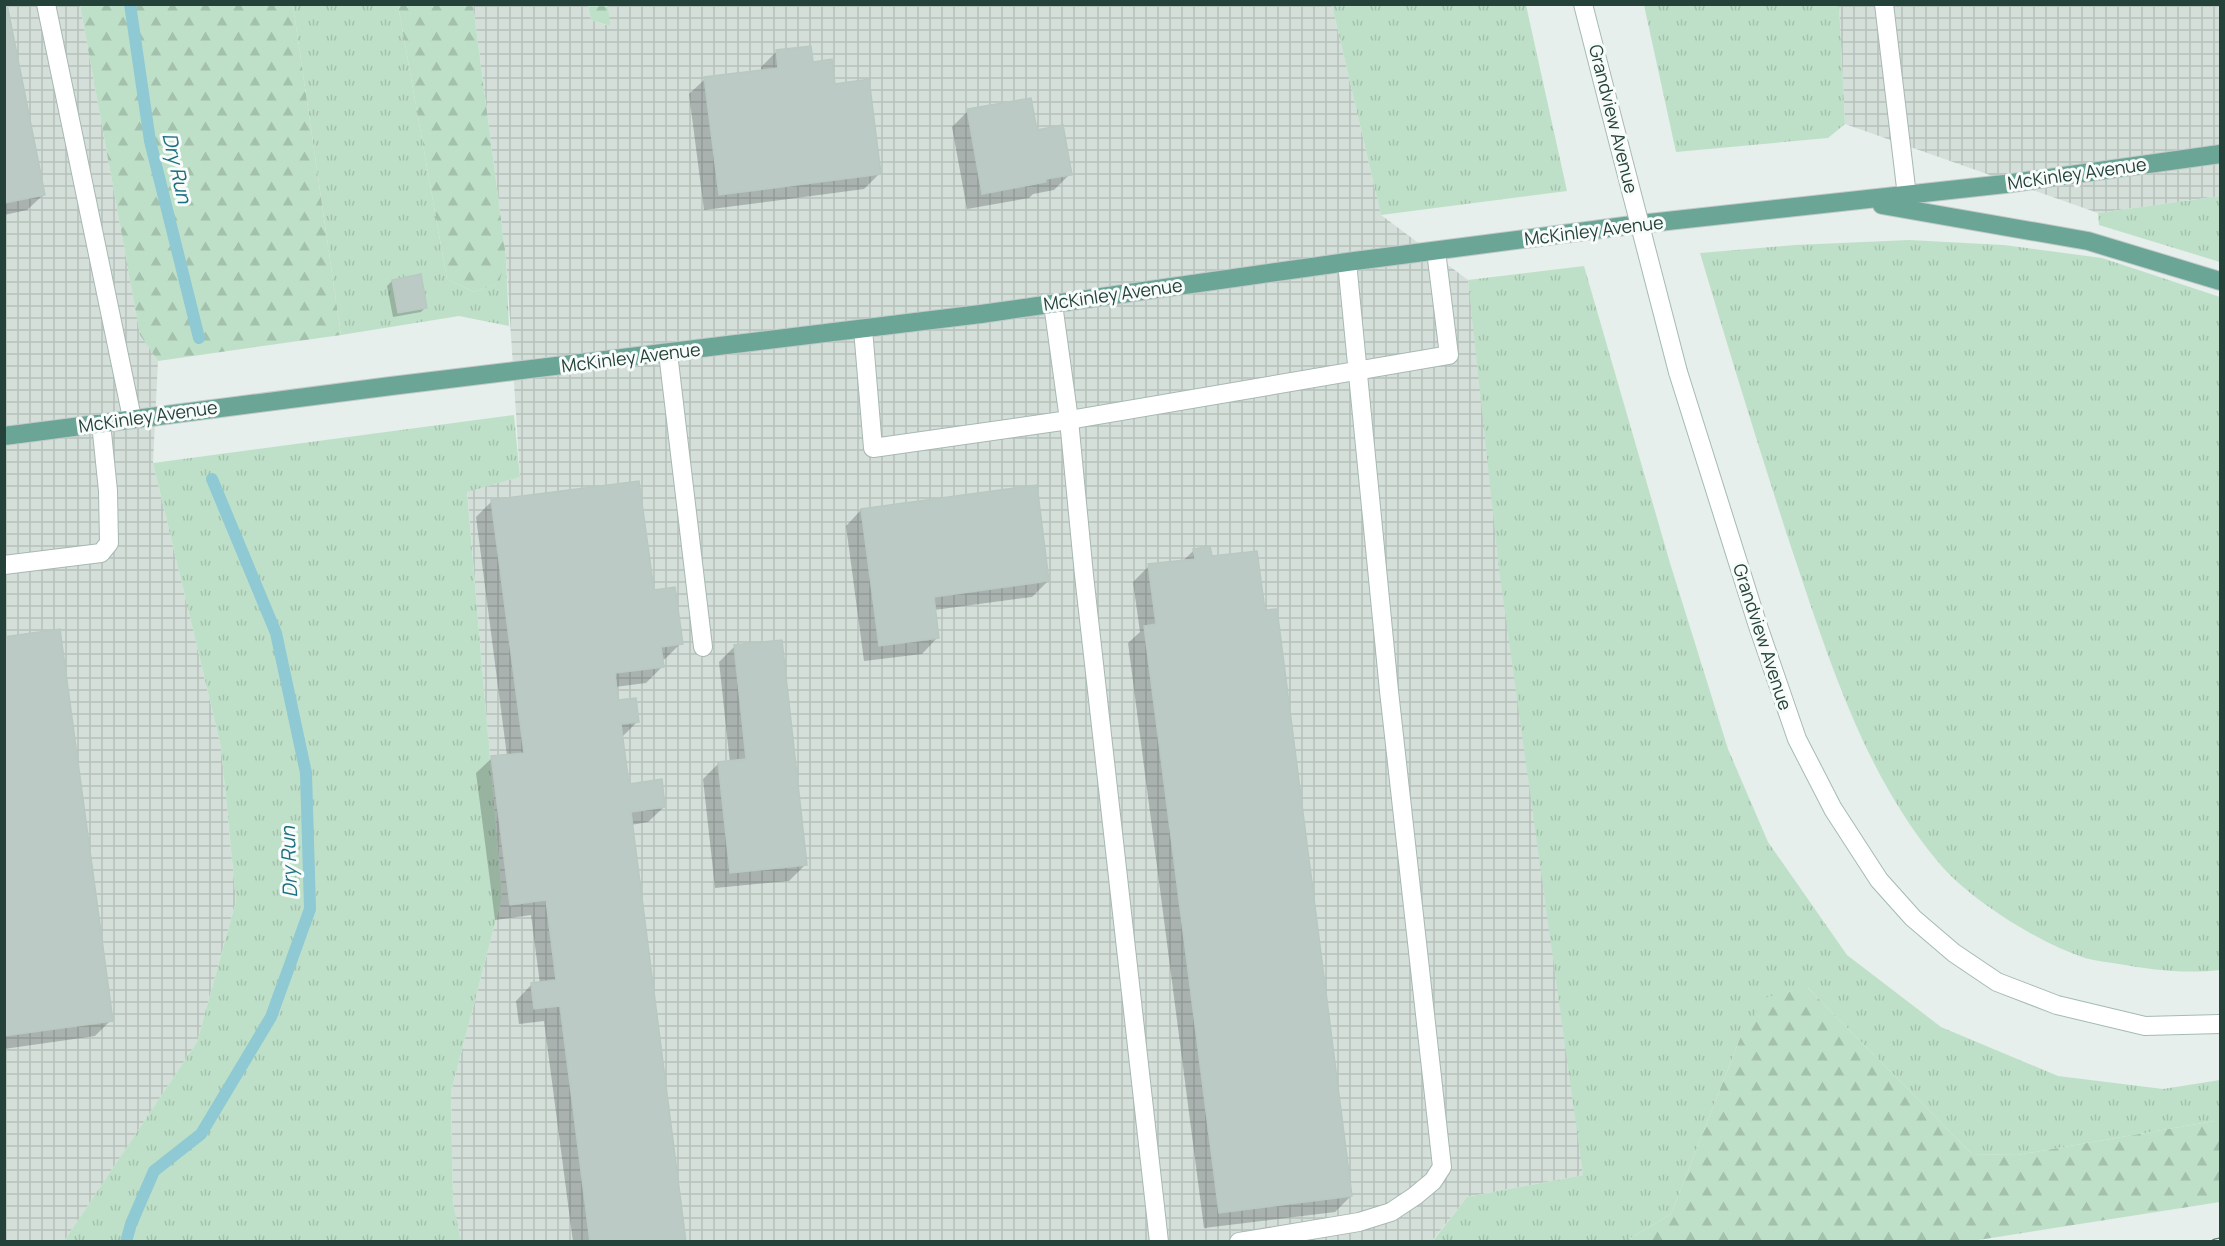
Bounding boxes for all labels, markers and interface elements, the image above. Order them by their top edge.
street label: Grandview Avenue [1584,42,1644,196]
water label: Dry Run [156,130,199,207]
street label: McKinley Avenue [2006,151,2148,195]
street label: McKinley Avenue [1523,210,1665,250]
street label: McKinley Avenue [1042,272,1184,316]
street label: McKinley Avenue [560,337,702,377]
street label: McKinley Avenue [77,394,219,438]
street label: Grandview Avenue [1728,560,1798,713]
water label: Dry Run [274,825,303,898]

